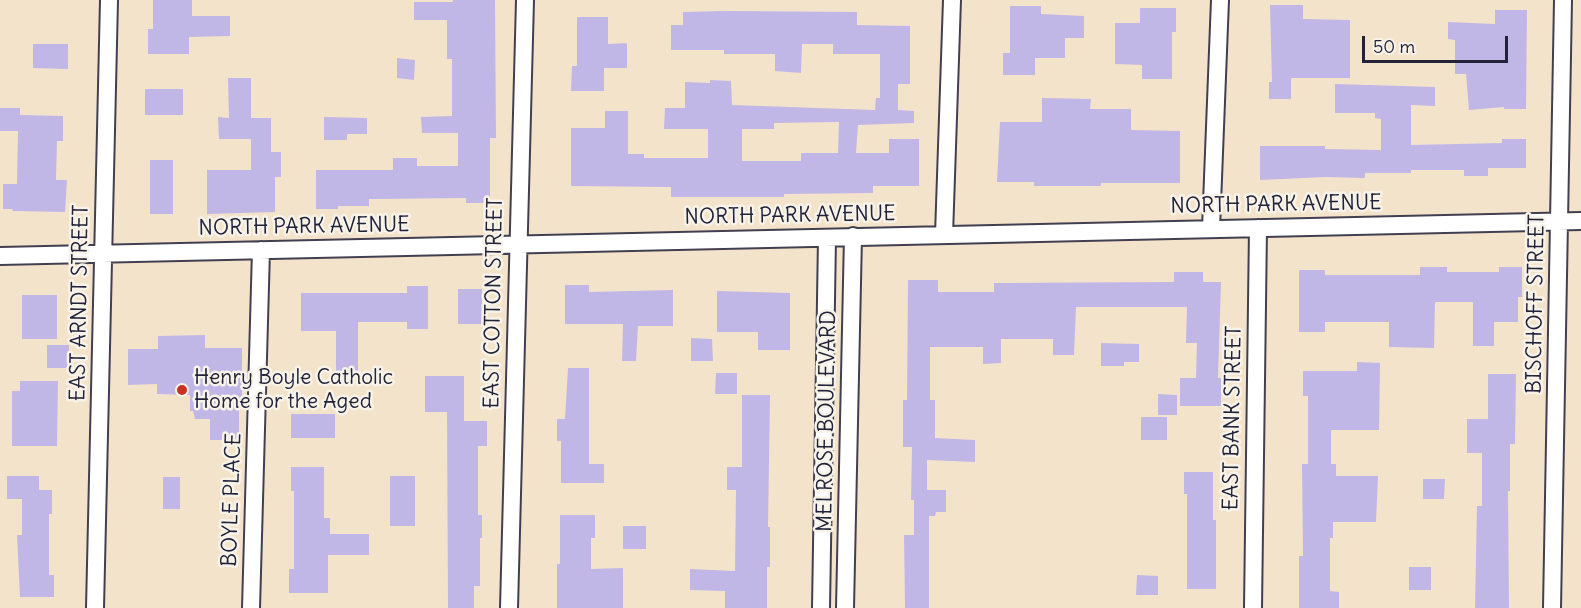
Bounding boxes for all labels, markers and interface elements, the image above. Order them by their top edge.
scale bar [1365,24,1510,62]
text: 50 m [1373,35,1415,58]
street label: NORTH PARK AVENUE [1170,191,1382,219]
street label: EAST COTTON STREET [480,197,508,409]
street label: NORTH PARK AVENUE [684,202,896,230]
street label: EAST ARNDT STREET [66,205,94,401]
street label: NORTH PARK AVENUE [198,213,410,241]
street label: BISCHOFF STREET [1522,214,1550,394]
street label: MELROSE BOULEVARD [812,310,842,532]
street label: EAST BANK STREET [1219,325,1247,511]
place label: Henry Boyle Catholic Home for the Aged [194,365,393,415]
marker: Henry Boyle Catholic Home for the Aged [175,383,189,397]
street label: BOYLE PLACE [217,433,247,567]

